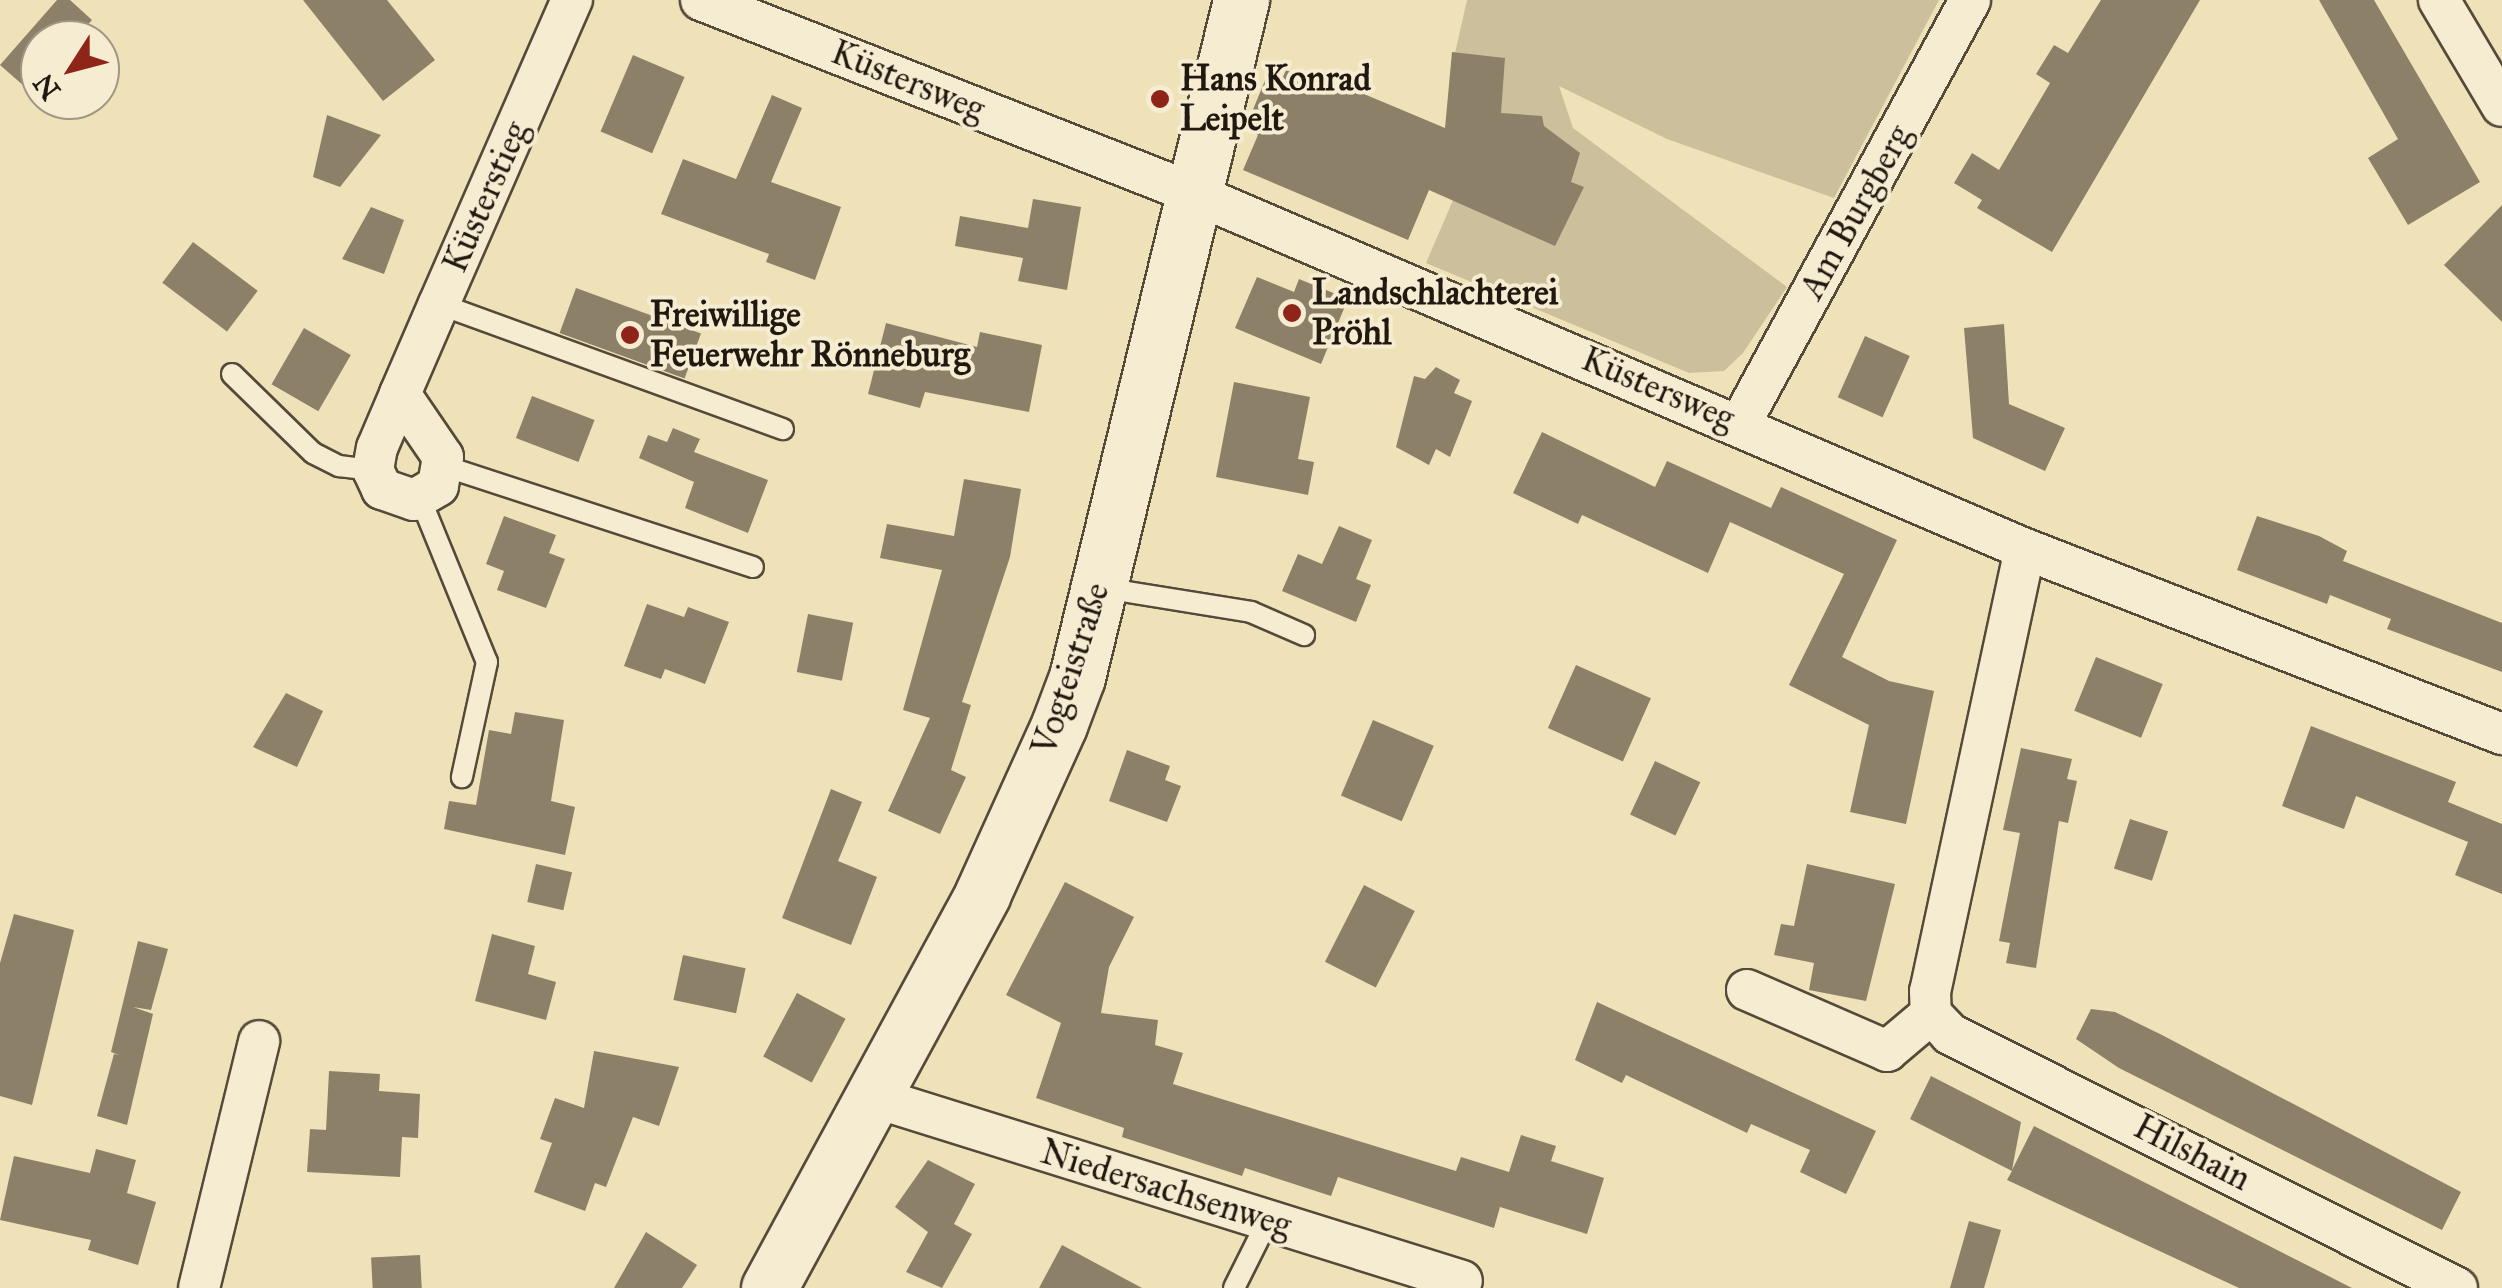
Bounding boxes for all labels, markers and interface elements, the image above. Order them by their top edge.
north arrow [20,20,120,120]
street label: Küstersweg [825,31,991,131]
place label: Hans Konrad Leipelt [1180,58,1371,140]
text: N [26,67,68,107]
marker: Hans Konrad Leipelt [1149,88,1171,110]
street label: Küsterstieg [434,115,538,279]
street label: Am Burgberg [1791,118,1921,306]
place label: Landschlachterei Pröhl [1312,272,1558,354]
place label: Freiwillige Feuerwehr Rönneburg [650,294,970,376]
marker: Landschlachterei Pröhl [1281,302,1303,324]
marker: Freiwillige Feuerwehr Rönneburg [619,324,641,346]
street label: Küstersweg [1575,338,1741,440]
street label: Vogteistraße [1023,578,1119,760]
street label: Hilshain [2127,1106,2257,1200]
street label: Niedersachsenweg [1036,1131,1296,1247]

